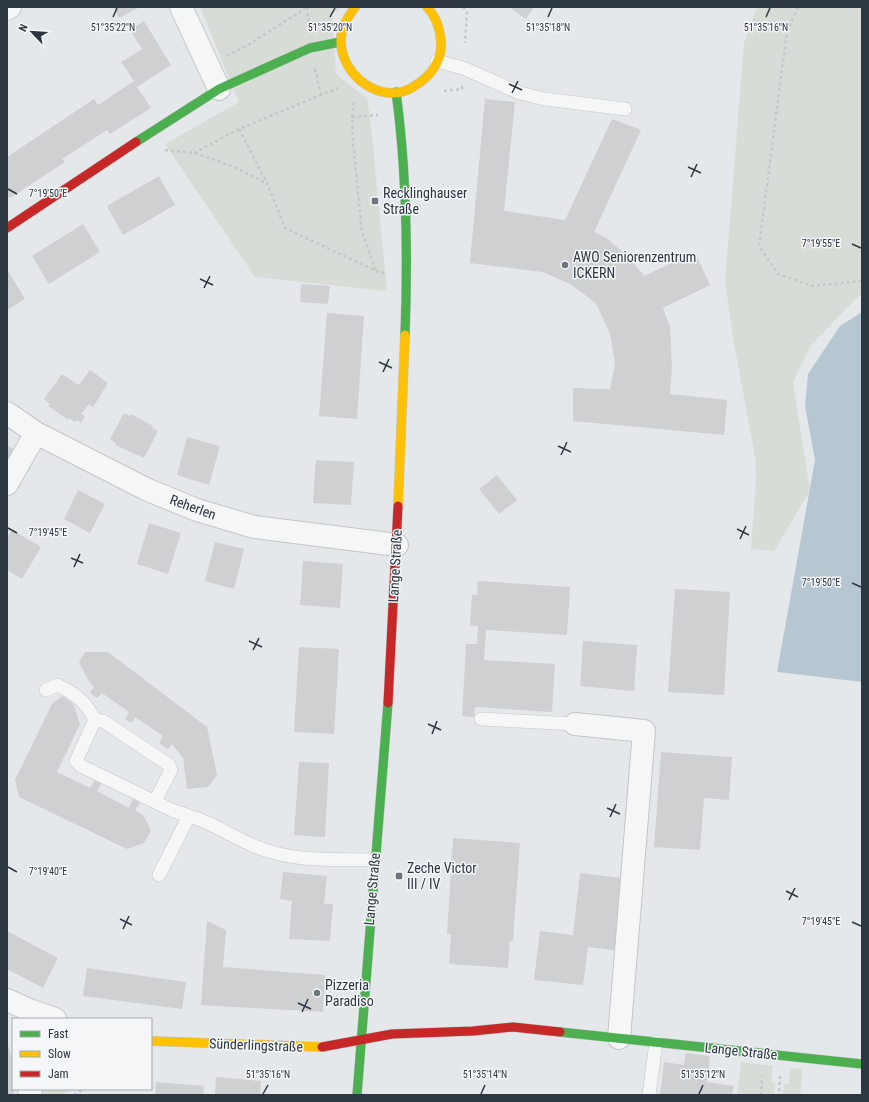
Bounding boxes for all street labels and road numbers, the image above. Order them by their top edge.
street label: Reherlen [168,491,218,523]
street label: Lange Straße [385,529,405,603]
street label: Lange Straße [361,852,383,926]
street label: Sünderlingstraße [209,1035,304,1055]
street label: Lange Straße [704,1039,778,1063]

